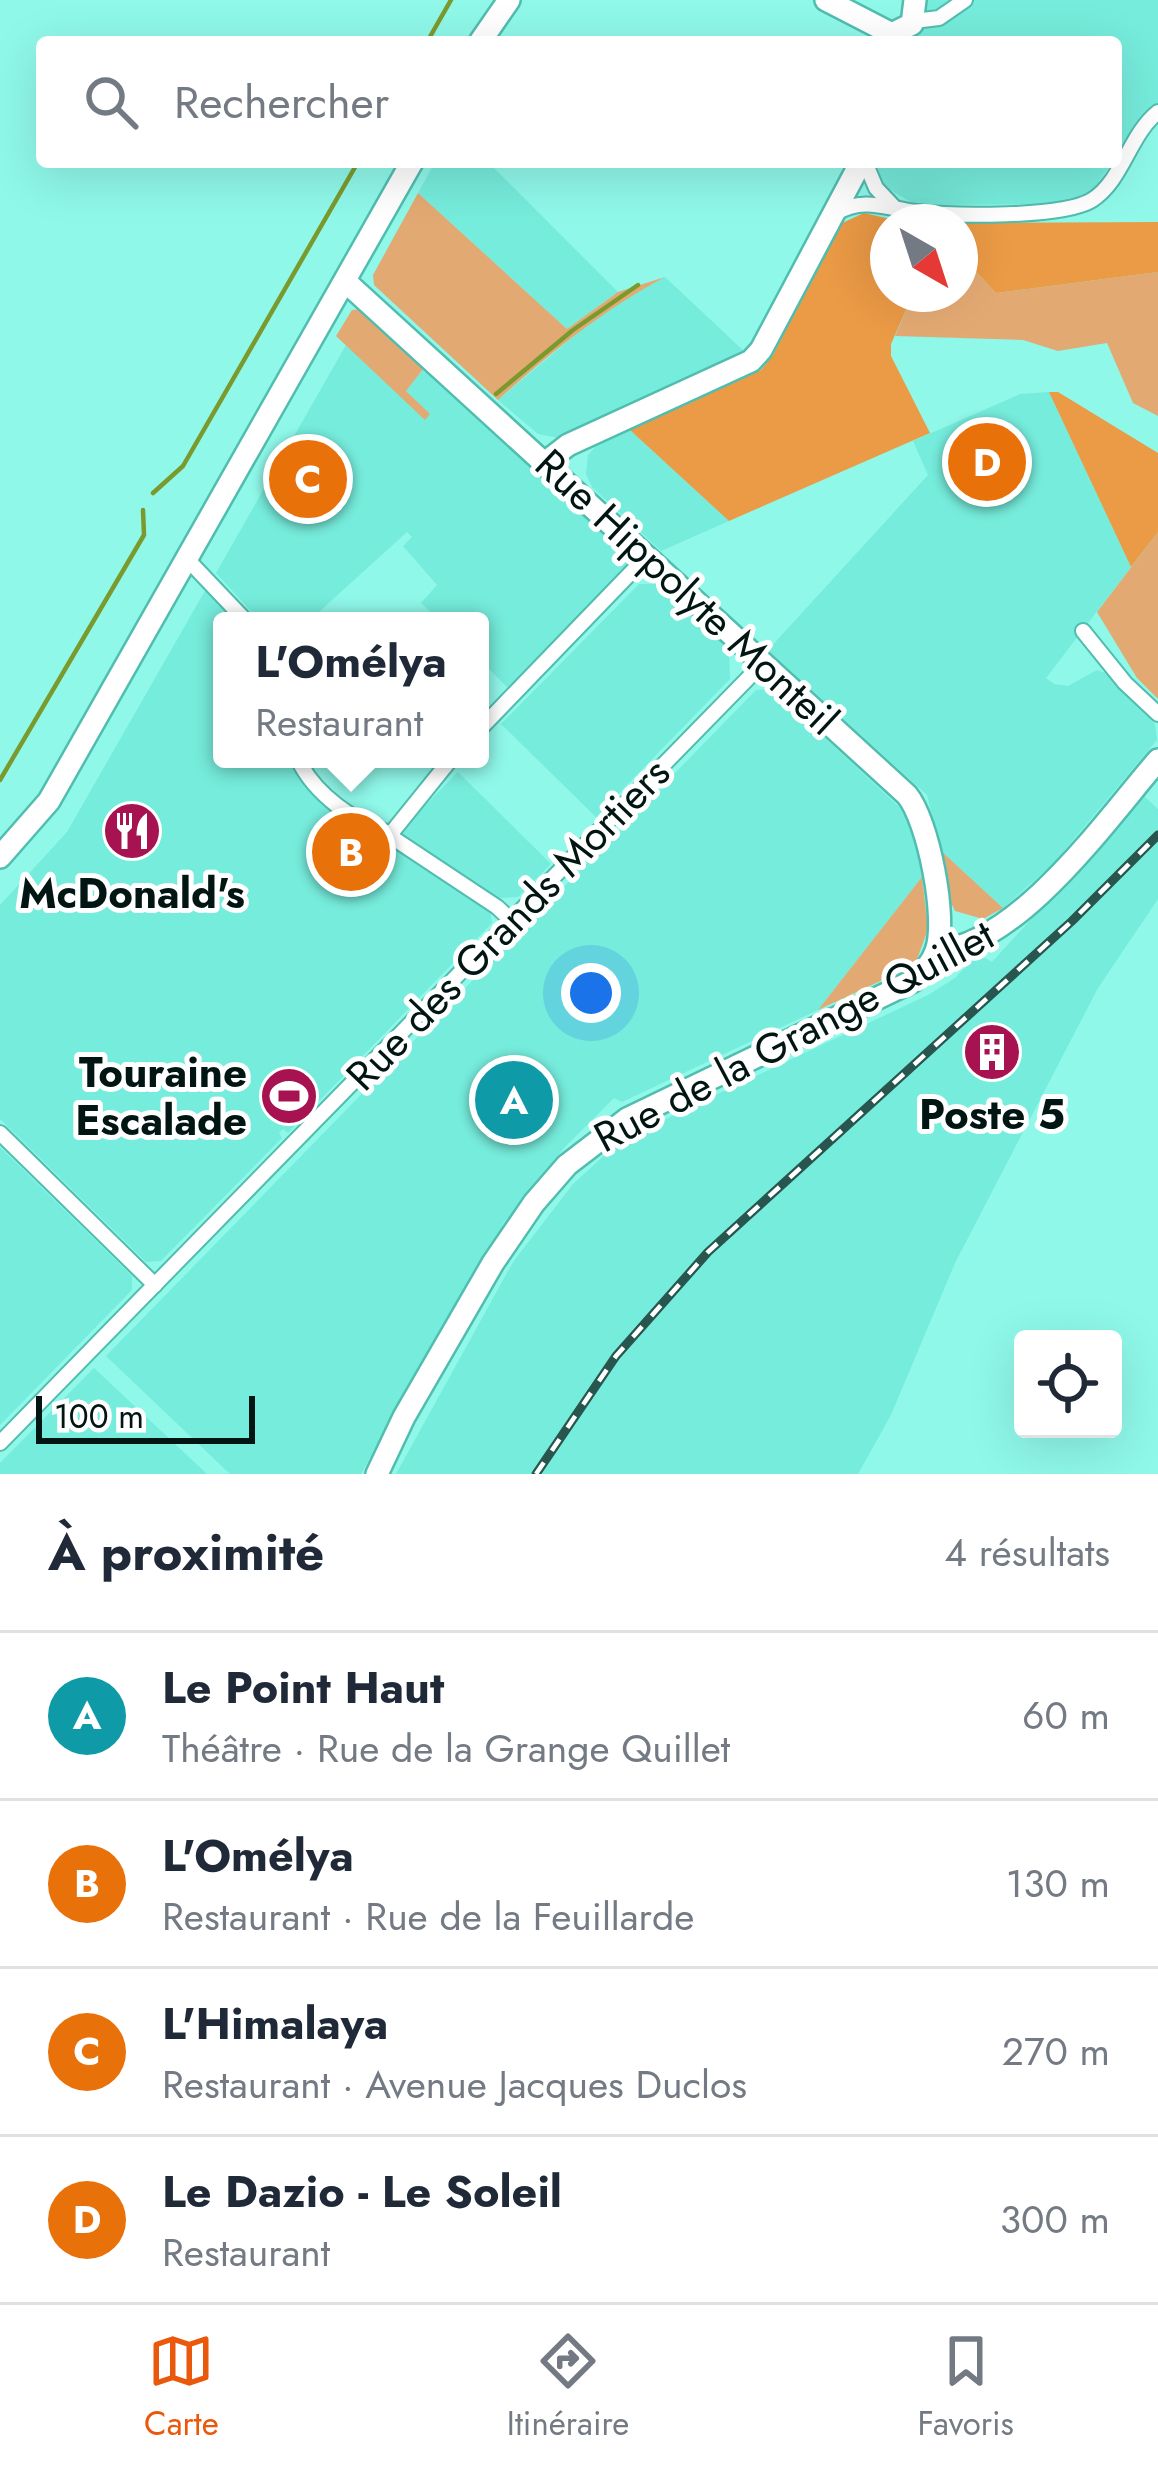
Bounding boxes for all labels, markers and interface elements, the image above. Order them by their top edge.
search box [36,36,1122,168]
icon: search [78,69,144,135]
text: Rechercher [174,70,389,135]
north arrow [870,204,978,312]
pin: D [948,417,1026,507]
pin: C [269,434,347,524]
street label: Rue Hippolyte Monteil [522,435,852,749]
popup [213,612,489,768]
text: L'Omélya [255,629,447,694]
text: Restaurant [255,694,423,751]
street label: Rue des Grands Mortiers [332,744,684,1104]
restaurant icon: McDonald's [101,800,163,862]
pin: B [312,807,390,897]
place label: McDonald's [19,863,245,924]
street label: Rue de la Grange Quillet [583,905,1005,1167]
your location [561,963,621,1023]
building icon: Poste 5 [961,1021,1023,1083]
place label: Touraine Escalade [75,1042,247,1151]
pin: A [475,1055,553,1145]
sports icon: Touraine Escalade [258,1065,320,1127]
place label: Poste 5 [919,1084,1065,1145]
map controls [1014,1330,1122,1438]
button: locate [1014,1330,1122,1438]
scale bar [36,1390,255,1443]
text: 100 m [54,1393,144,1440]
text: À proximité [48,1515,324,1589]
text: 4 résultats [944,1524,1110,1581]
text: Le Point Haut [162,1655,444,1720]
text: A [73,1687,101,1744]
text: 60 m [1022,1687,1110,1744]
text: Théâtre · Rue de la Grange Quillet [162,1720,730,1777]
text: L'Omélya [162,1823,354,1888]
text: B [74,1855,100,1912]
text: 130 m [1006,1855,1110,1912]
text: Restaurant · Rue de la Feuillarde [162,1888,694,1945]
text: L'Himalaya [162,1991,388,2056]
text: C [73,2023,101,2080]
text: 270 m [1002,2023,1110,2080]
text: Restaurant · Avenue Jacques Duclos [162,2056,747,2113]
text: Le Dazio - Le Soleil [162,2159,562,2224]
text: D [73,2191,101,2248]
text: 300 m [1000,2191,1110,2248]
text: Restaurant [162,2224,330,2281]
tab: Carte [144,2328,219,2447]
tab: Itinéraire [507,2328,629,2447]
tab: Favoris [917,2328,1014,2447]

